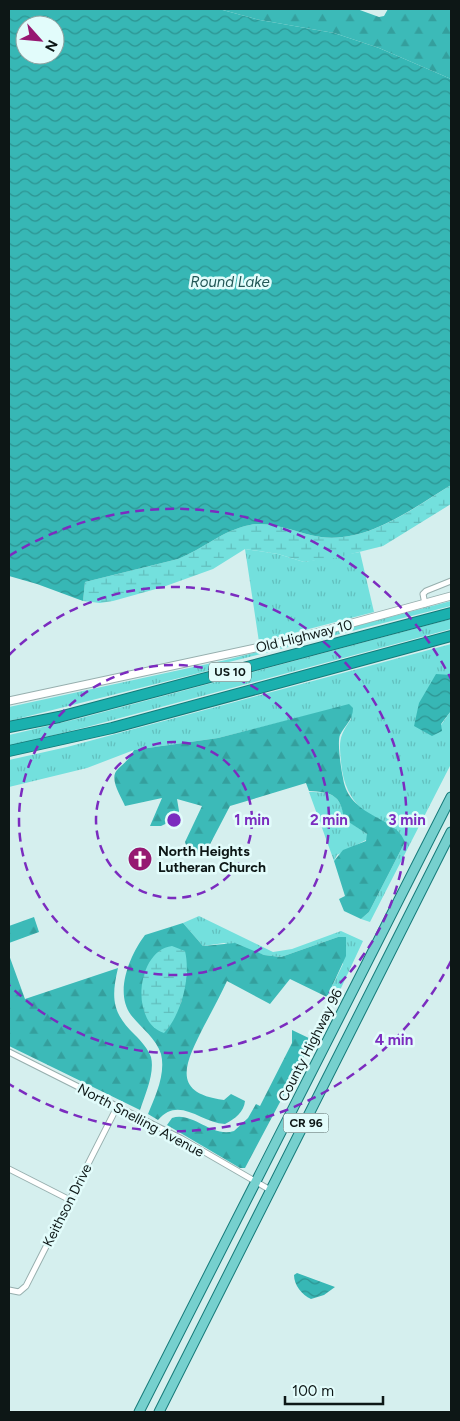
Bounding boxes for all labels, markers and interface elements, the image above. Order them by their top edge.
north arrow [15,15,65,65]
text: N [41,37,61,54]
water label: Round Lake [190,273,270,291]
street label: Old Highway 10 [254,616,354,657]
road number: US 10 [209,662,251,682]
centre of rings [165,811,183,829]
text: 1 min [234,811,270,829]
text: 2 min [310,811,348,829]
text: 3 min [388,811,426,829]
place label: North Heights Lutheran Church [158,843,266,876]
church icon: North Heights Lutheran Church [127,846,153,872]
street label: County Highway 96 [275,986,346,1104]
text: 4 min [375,1031,413,1049]
street label: North Snelling Avenue [75,1080,207,1161]
road number: CR 96 [284,1114,328,1132]
street label: Keithson Drive [39,1161,96,1250]
scale bar [285,1374,382,1406]
text: 100 m [292,1382,334,1400]

